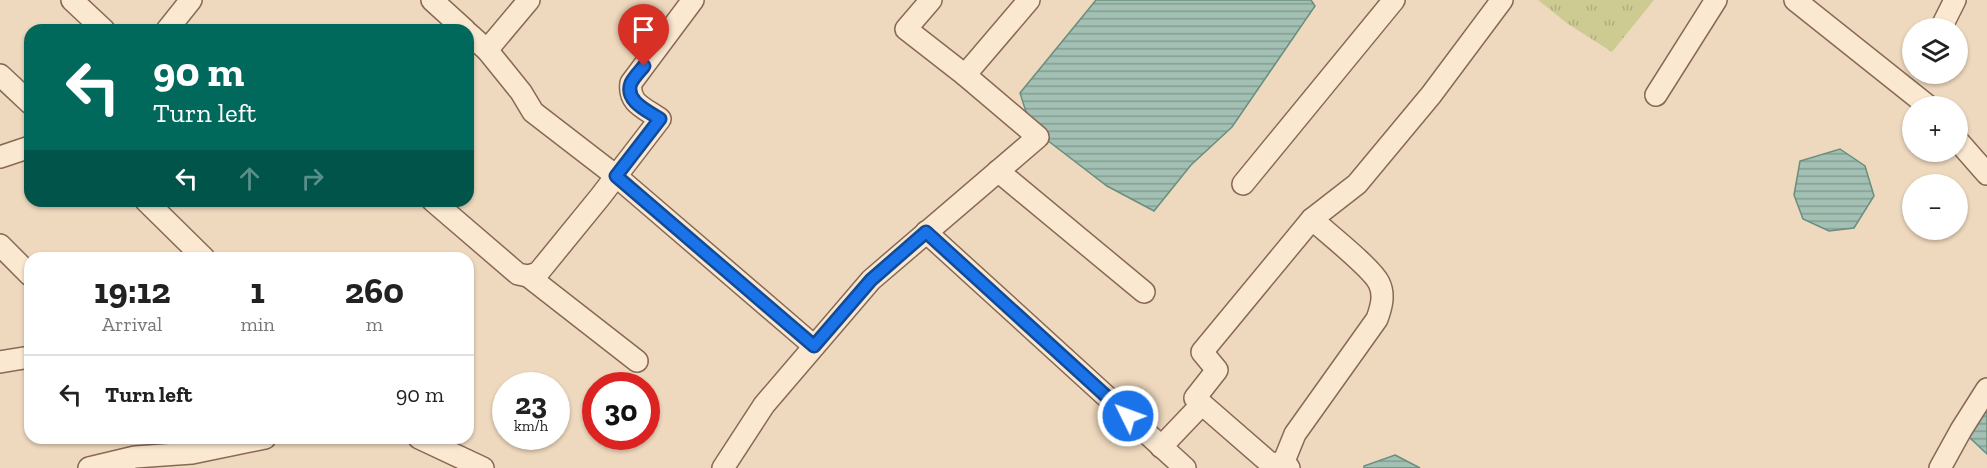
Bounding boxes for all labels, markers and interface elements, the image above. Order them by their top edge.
pin [618,4,669,66]
icon: arrive [627,13,660,46]
map controls [1902,18,1968,240]
button: layers [1902,18,1968,84]
text: 90 m [153,46,244,97]
icon: left [54,48,132,126]
button: + [1902,96,1968,162]
text: Turn left [153,97,256,129]
icon: left [170,162,203,195]
icon: ahead [233,162,266,195]
icon: right [296,162,329,195]
button: − [1902,174,1968,240]
text: 19:12 [94,269,171,312]
text: 1 [250,269,265,312]
text: 260 [345,269,404,312]
text: Arrival [102,312,162,336]
text: min [240,312,275,336]
text: m [366,312,383,336]
speed limit sign: 30 [582,372,660,450]
icon: left [54,378,87,411]
text: Turn left [105,381,192,408]
text: 90 m [396,381,444,408]
position arrow [1096,384,1160,448]
text: 23 [515,386,547,422]
text: km/h [514,417,548,435]

